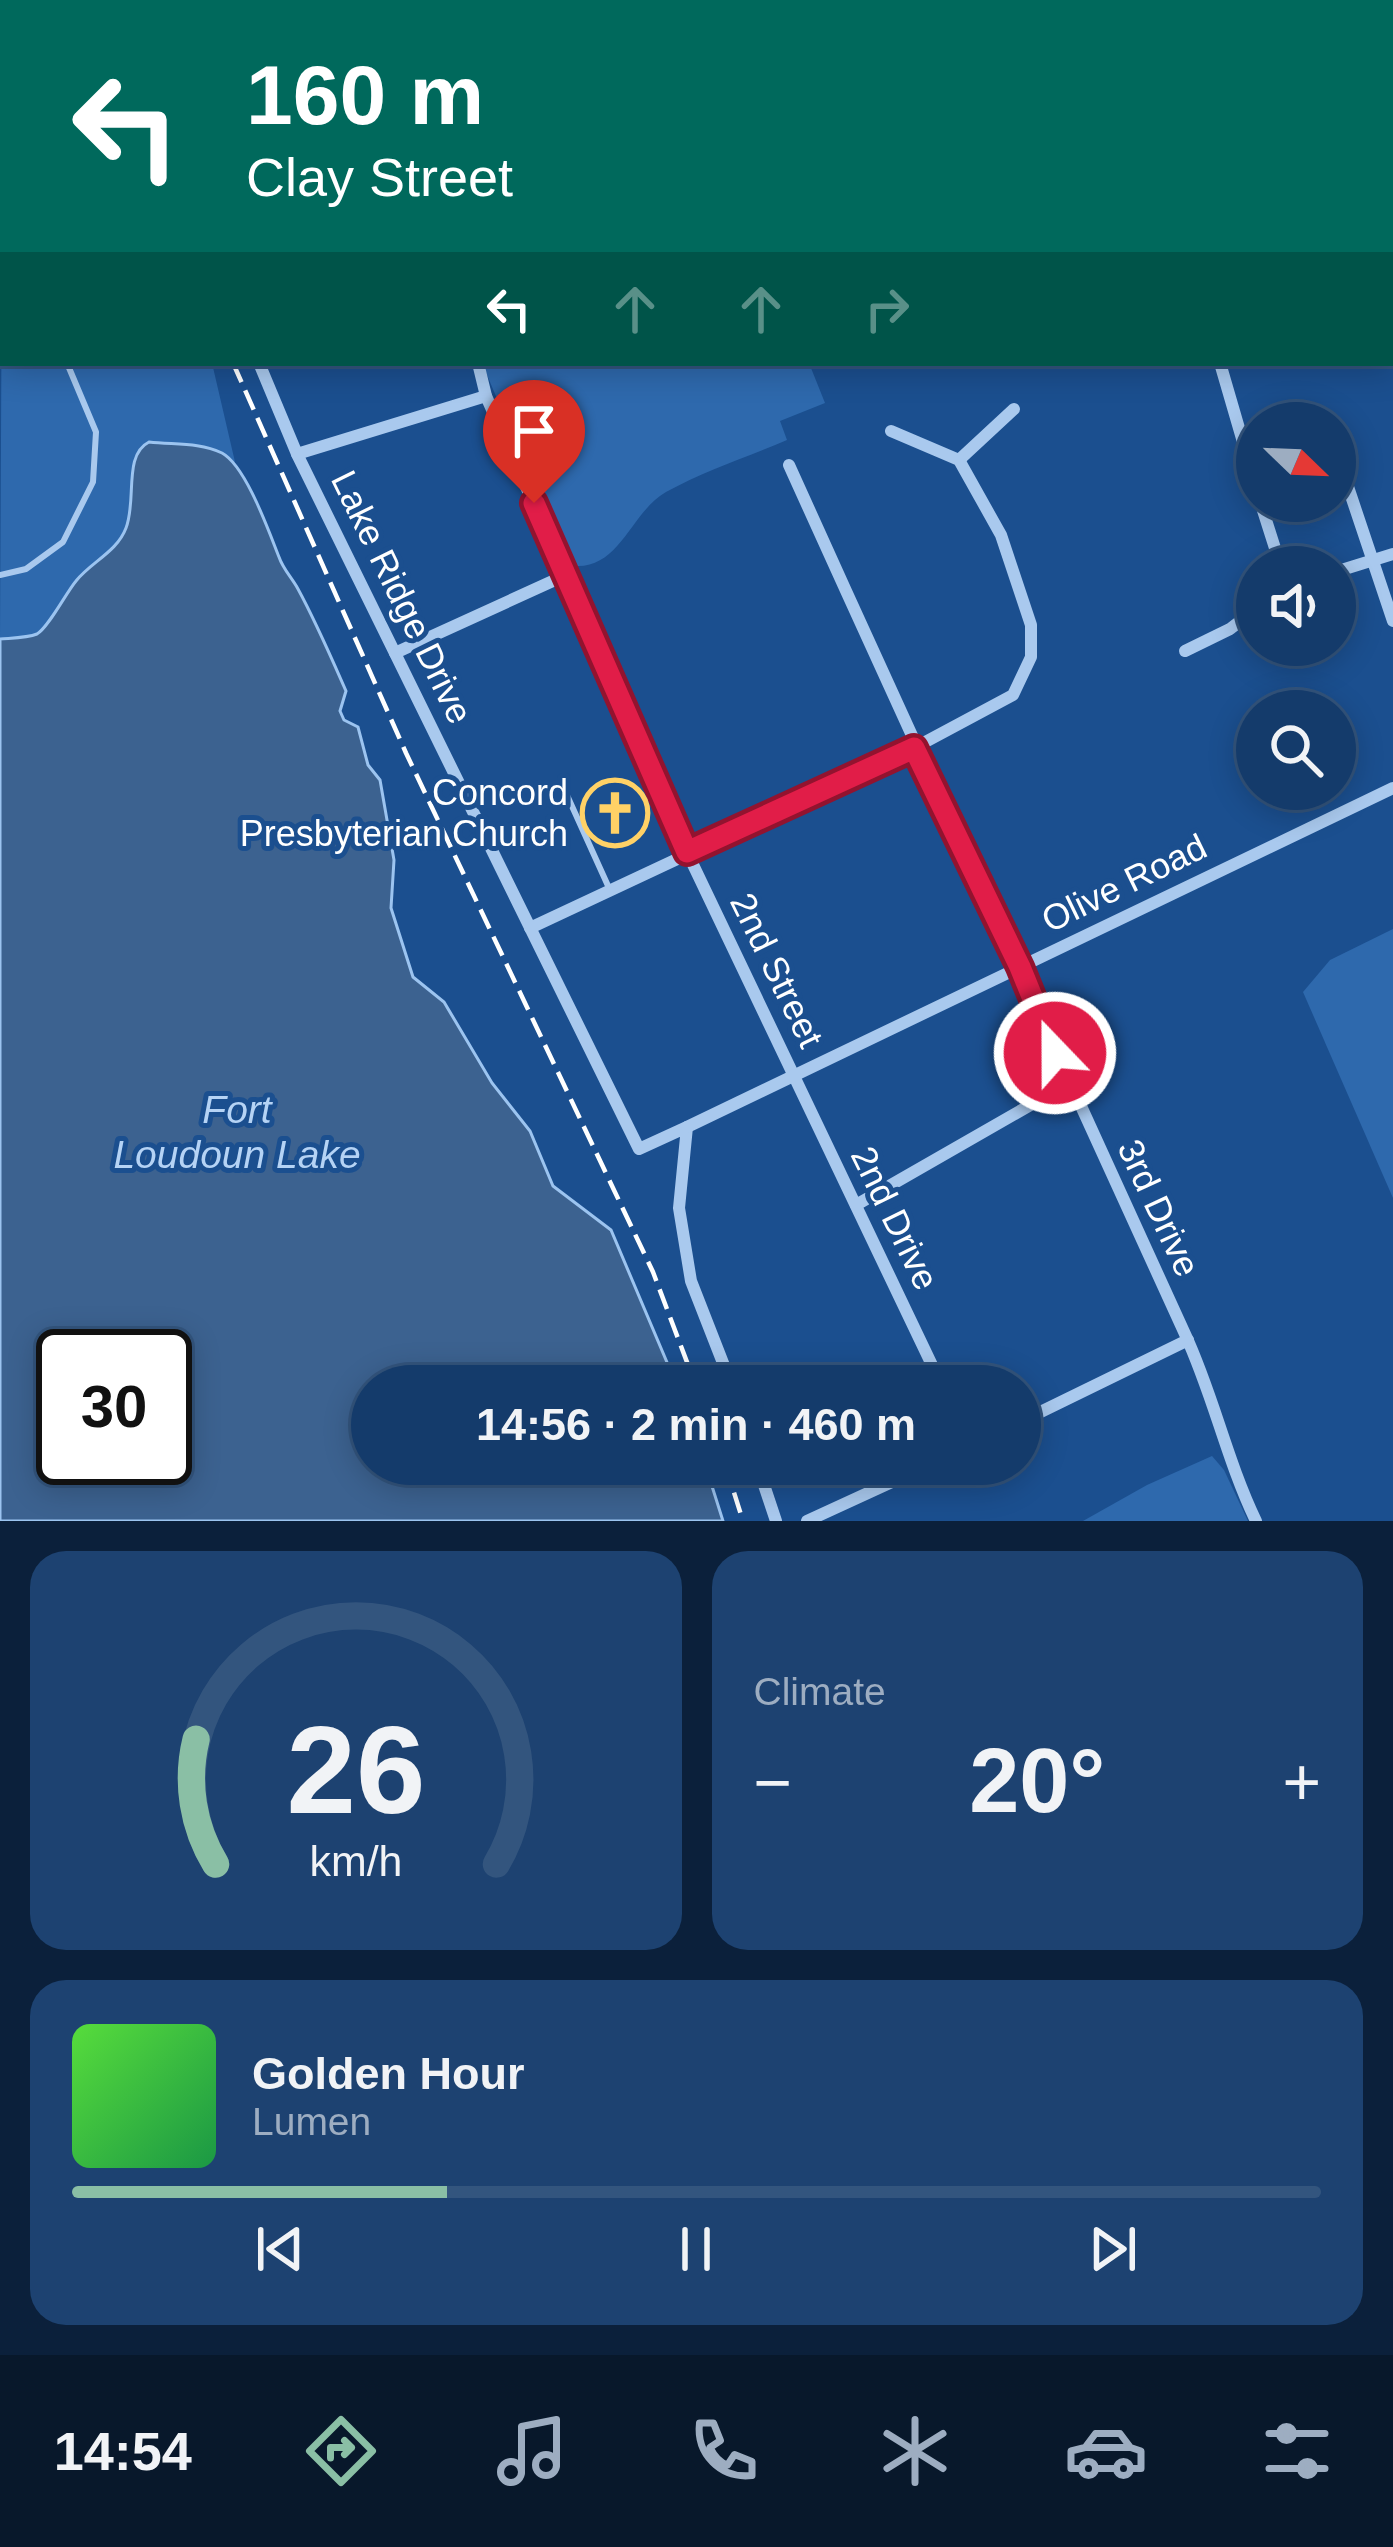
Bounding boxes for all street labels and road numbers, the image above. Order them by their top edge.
street label: Lake Ridge Drive [323,464,481,730]
street label: Olive Road [1035,826,1213,940]
street label: 2nd Street [722,886,832,1054]
street label: 3rd Drive [1110,1133,1208,1283]
street label: 2nd Drive [843,1140,947,1296]

